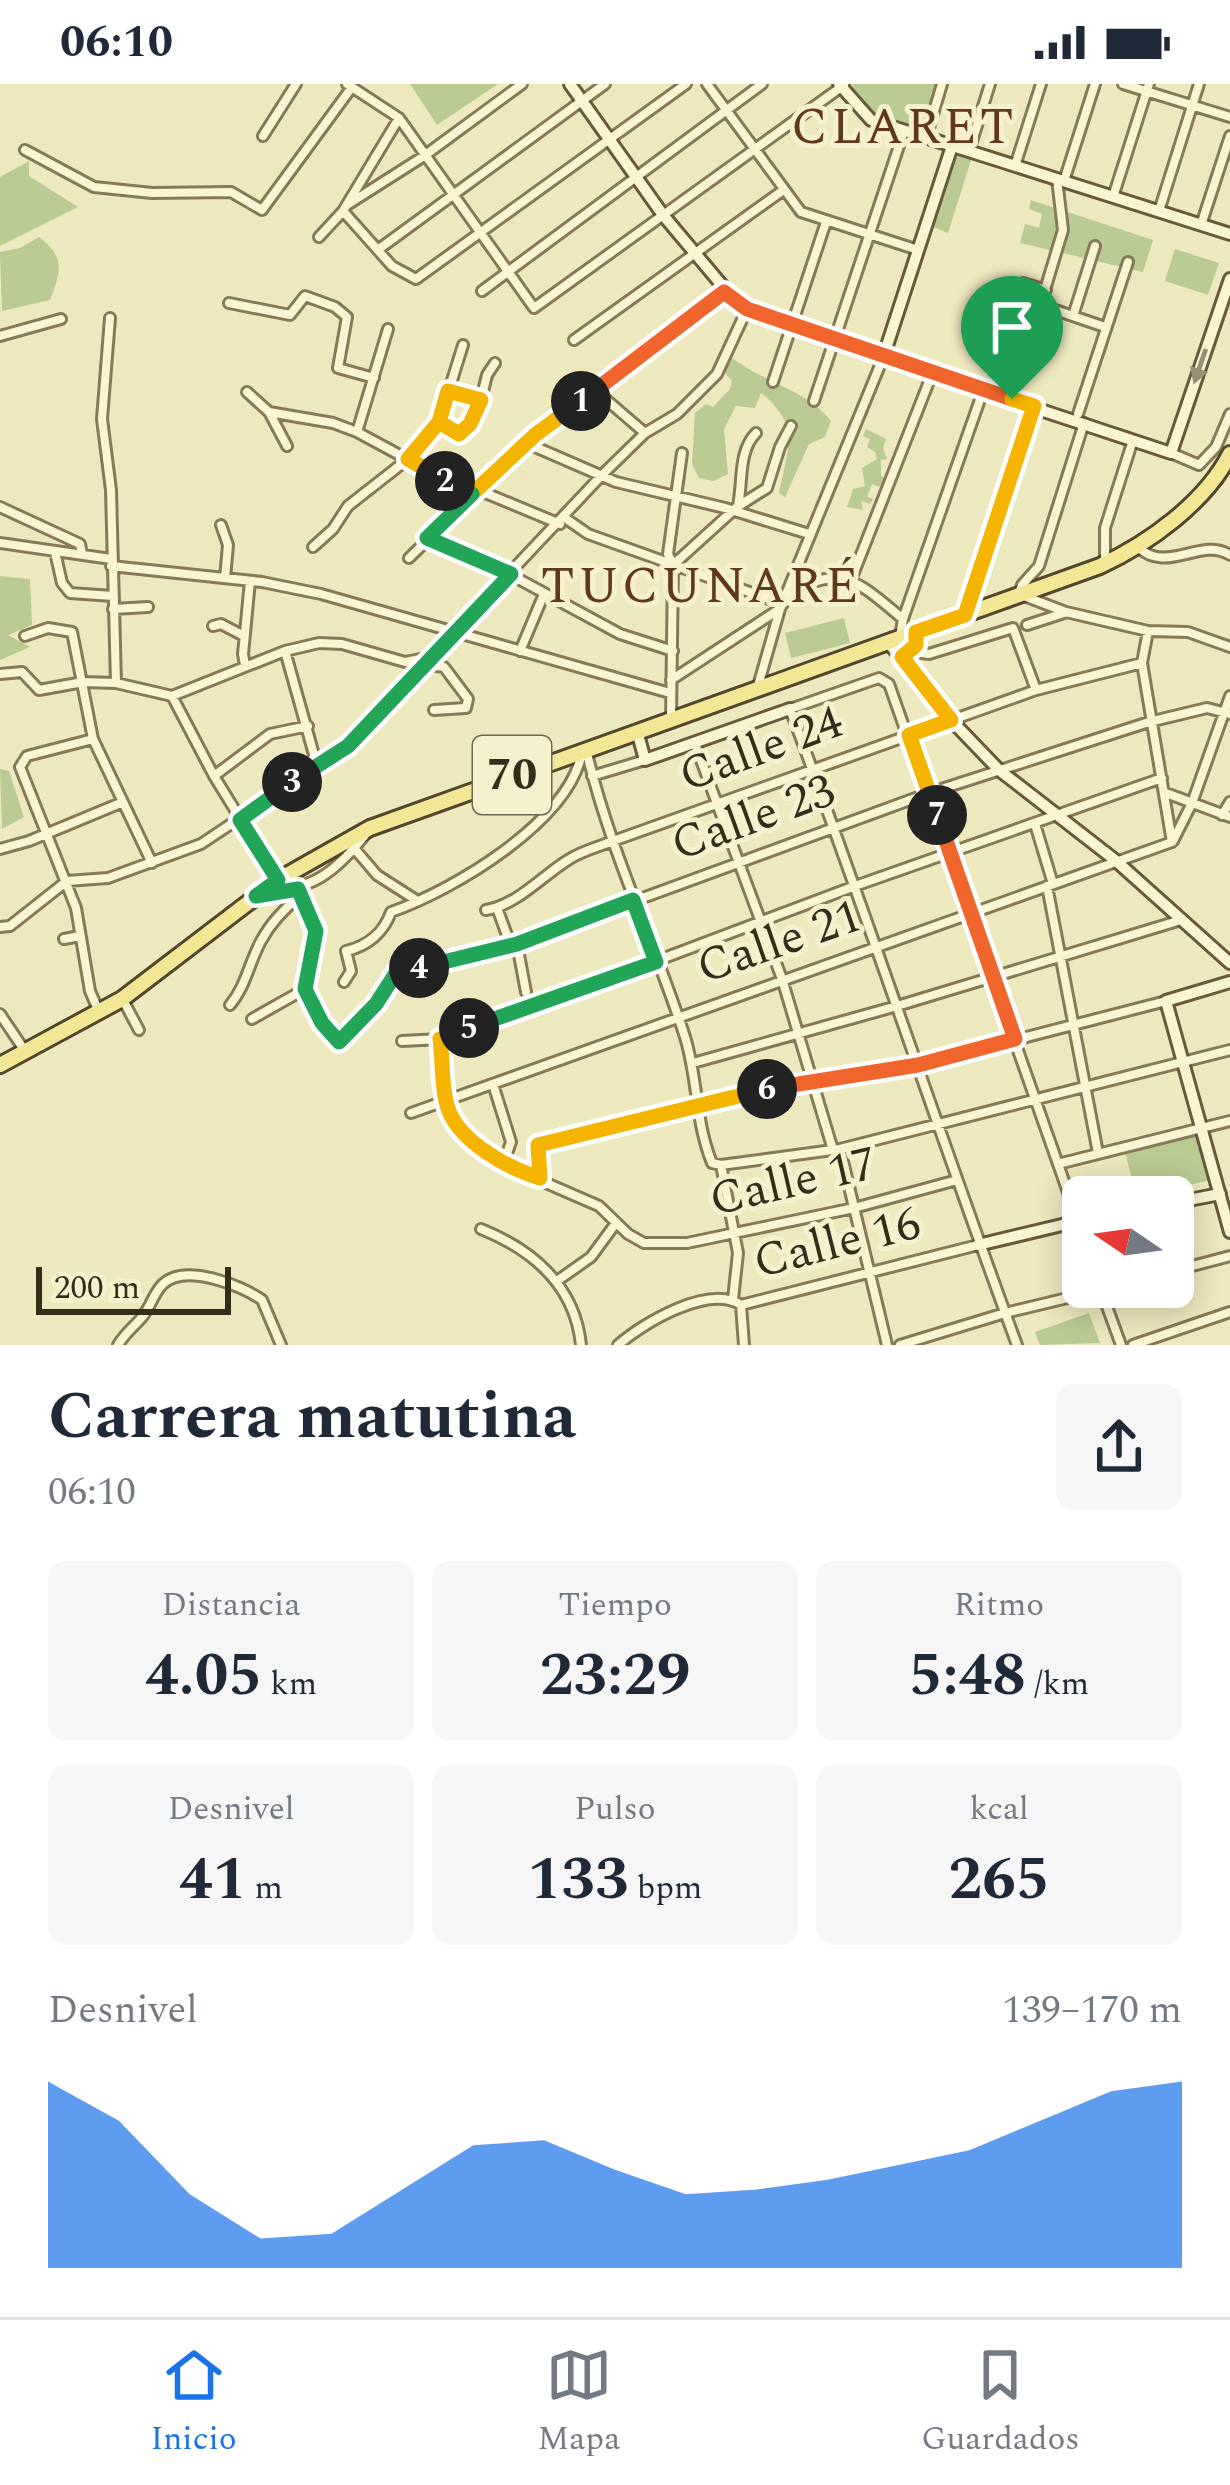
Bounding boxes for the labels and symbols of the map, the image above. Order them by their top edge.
district label: CLARET [791,89,1017,167]
pin [961,276,1063,399]
one-way arrow [1190,348,1209,385]
pin: 1 [551,371,611,431]
pin: 2 [415,451,475,511]
district label: TUCUNARÉ [541,548,861,626]
street label: Calle 24 [669,686,853,812]
road number: 70 [473,736,551,814]
pin: 3 [262,752,322,812]
street label: Calle 23 [661,755,845,881]
pin: 7 [907,785,967,845]
street label: Calle 21 [687,880,871,1004]
pin: 4 [389,938,449,998]
pin: 5 [439,998,499,1058]
pin: 6 [737,1059,797,1119]
street label: Calle 17 [702,1127,884,1237]
north arrow [1062,1176,1194,1308]
street label: Calle 16 [746,1187,928,1299]
scale bar [36,1261,231,1314]

